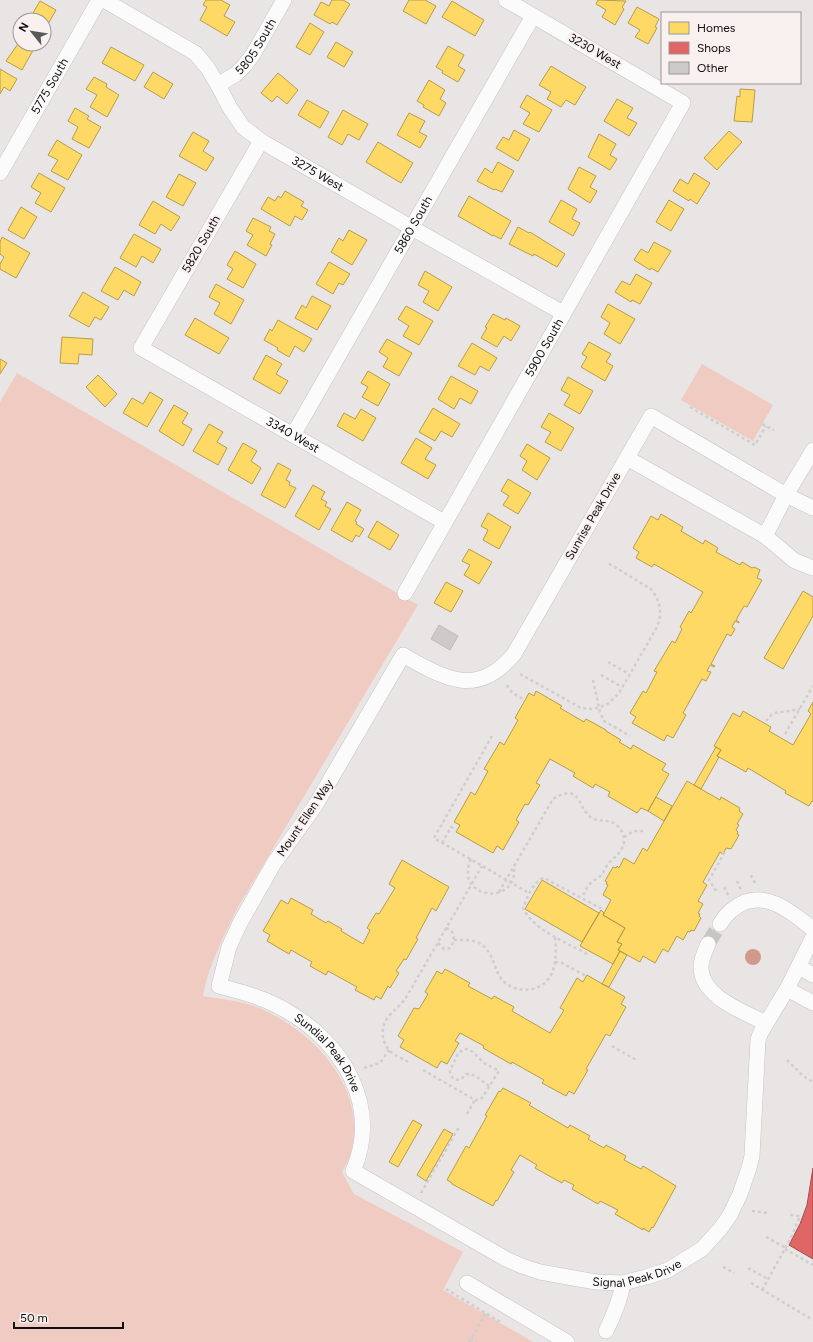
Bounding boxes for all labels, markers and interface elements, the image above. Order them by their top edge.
north arrow [12,12,52,52]
legend [661,12,801,84]
street label: 5805 South [232,16,279,78]
text: N [16,20,32,34]
text: Homes [697,21,736,35]
street label: 3230 West [566,30,624,72]
text: Shops [697,41,731,55]
street label: 5775 South [28,56,71,117]
text: Other [697,61,728,75]
street label: 3275 West [289,153,346,194]
street label: 5860 South [391,193,435,256]
street label: 5820 South [179,213,223,275]
street label: 5900 South [522,316,566,379]
street label: 3340 West [264,414,322,456]
street label: Sunrise Peak Drive [562,469,624,562]
street label: Mount Ellen Way [274,776,336,859]
street label: Sundial Peak Drive [292,1010,363,1094]
street label: Signal Peak Drive [592,1256,684,1290]
scale bar [14,1304,123,1330]
text: 50 m [20,1311,48,1325]

